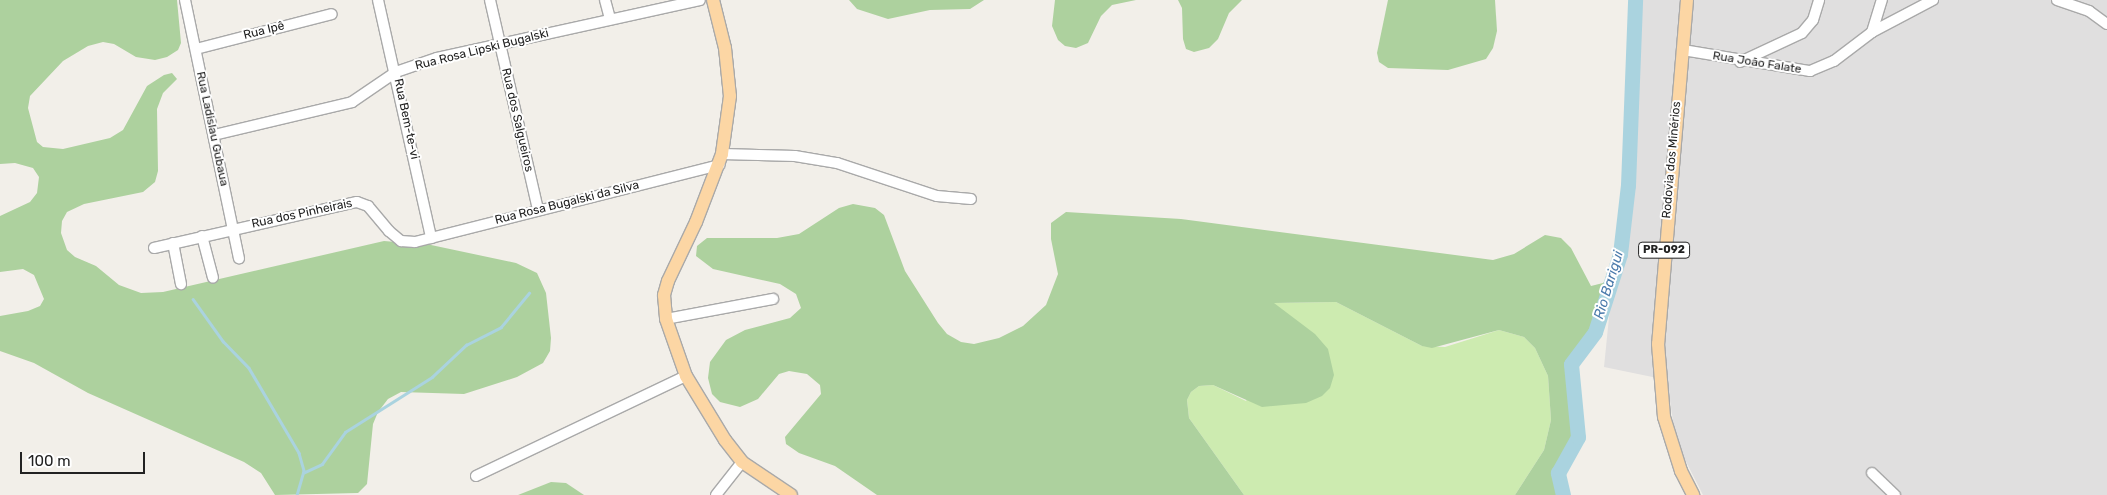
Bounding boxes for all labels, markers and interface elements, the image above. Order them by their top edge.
street label: Rua Ipê [242,19,286,43]
street label: Rua Rosa Lipski Bugalski [414,26,550,74]
street label: Rua João Falate [1712,49,1802,77]
street label: Rua dos Salgueiros [498,67,536,173]
street label: Rua Ladislau Gubaua [193,70,231,188]
street label: Rua Bem-te-vi [390,77,422,161]
street label: Rodovia dos Minérios [1660,101,1684,219]
street label: Rua Rosa Bugalski da Silva [493,178,641,228]
street label: Rua dos Pinheirais [250,196,354,232]
road number: PR-092 [1638,242,1690,258]
water label: Rio Barigui [1591,249,1627,321]
scale bar [22,442,148,474]
text: 100 m [28,452,70,470]

